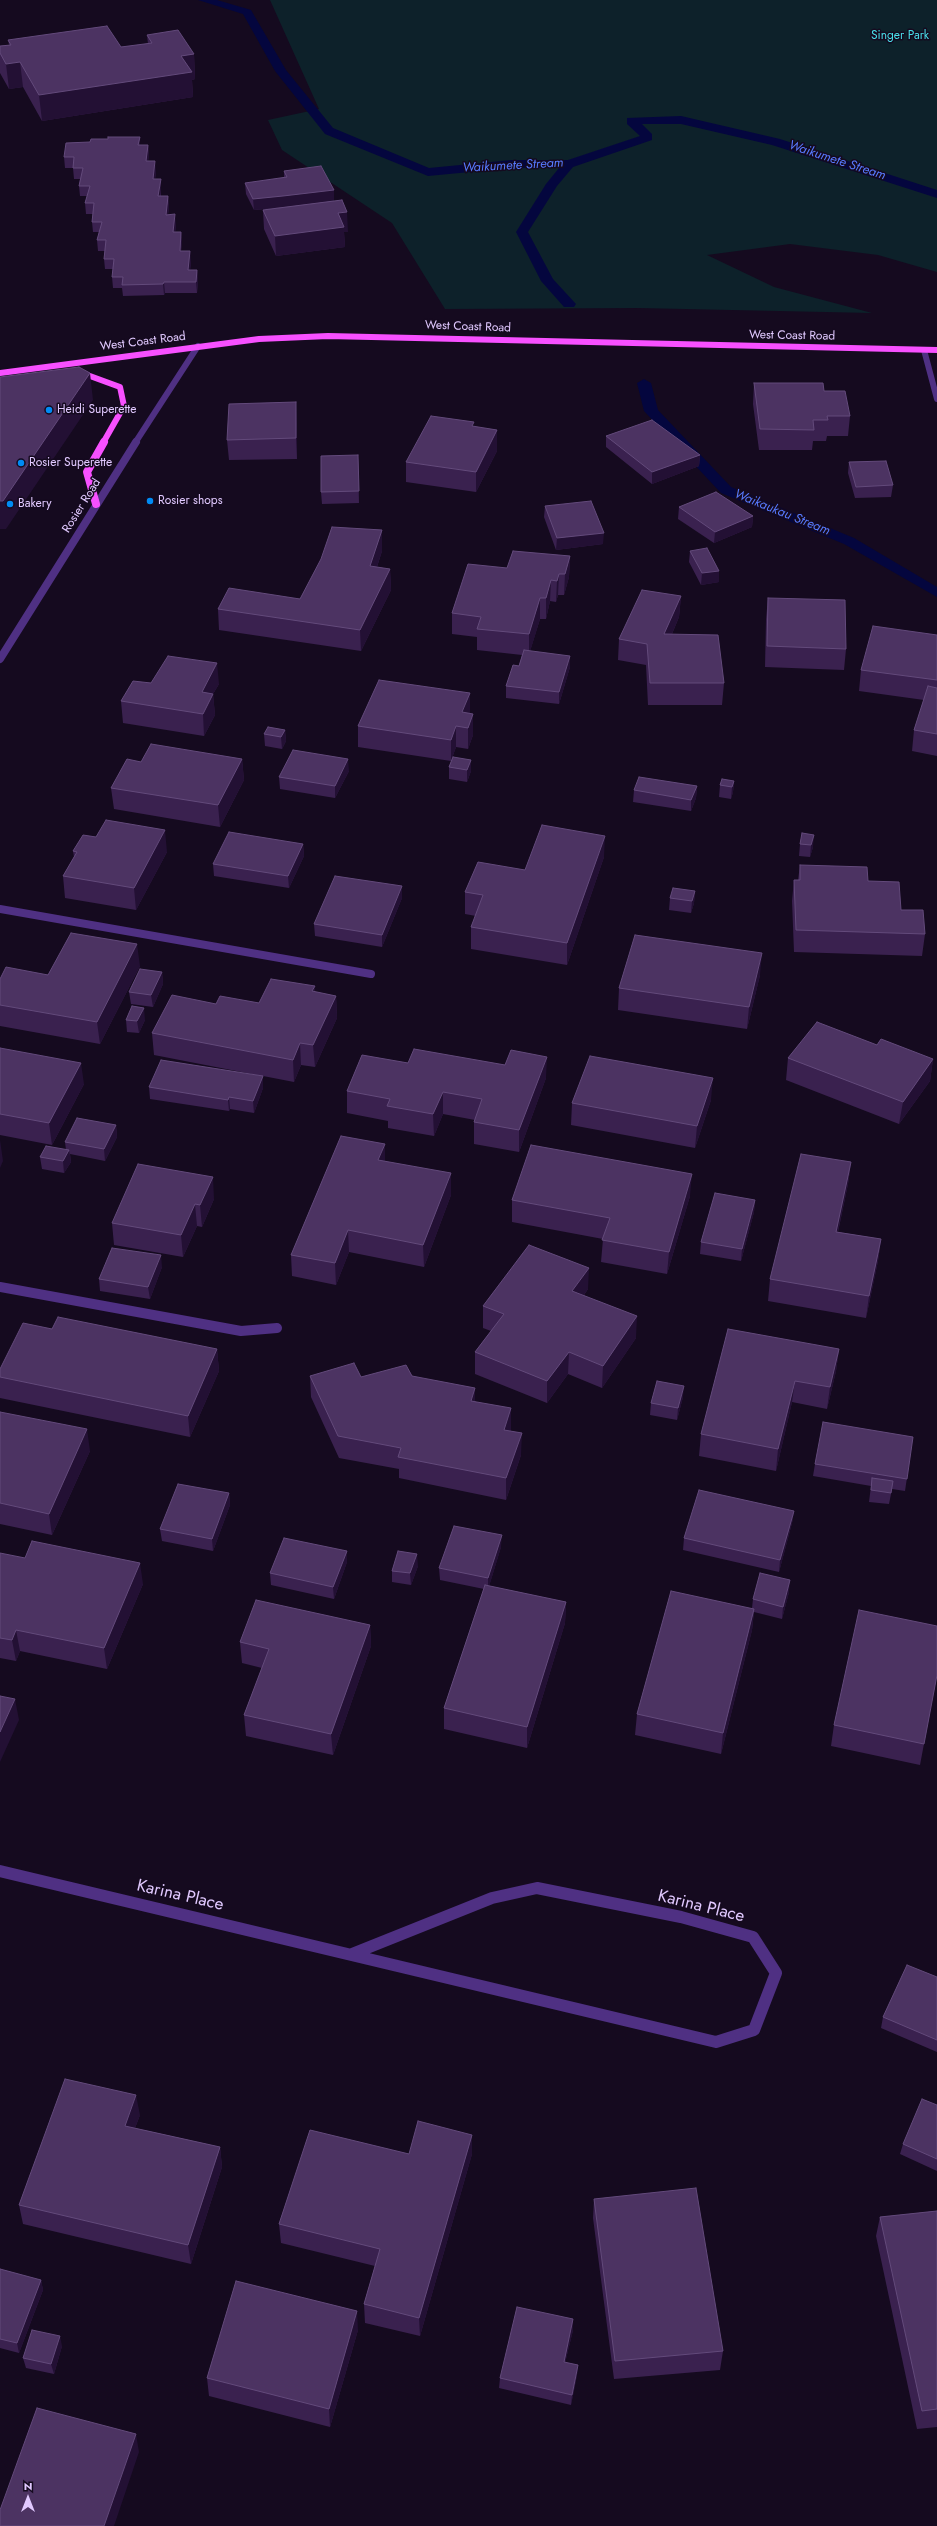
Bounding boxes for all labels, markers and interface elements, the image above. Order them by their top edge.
park label: Singer Park [871,29,929,43]
water label: Waikumete Stream [787,138,887,184]
water label: Waikumete Stream [462,156,564,176]
street label: West Coast Road [425,318,511,336]
street label: West Coast Road [749,328,835,344]
street label: West Coast Road [99,330,187,354]
place label: Heidi Superette [57,403,136,417]
marker: Heidi Superette [44,405,54,415]
place label: Rosier Superette [29,456,112,470]
marker: Rosier Superette [16,458,26,468]
street label: Rosier Road [60,476,104,536]
water label: Waikaukau Stream [732,487,832,539]
place label: Rosier shops [158,494,222,508]
marker: Rosier shops [145,496,155,506]
place label: Bakery [18,497,52,511]
marker: Bakery [5,499,15,509]
street label: Karina Place [135,1876,225,1916]
street label: Karina Place [656,1886,746,1928]
north arrow [8,2478,48,2518]
text: N [24,2478,32,2494]

